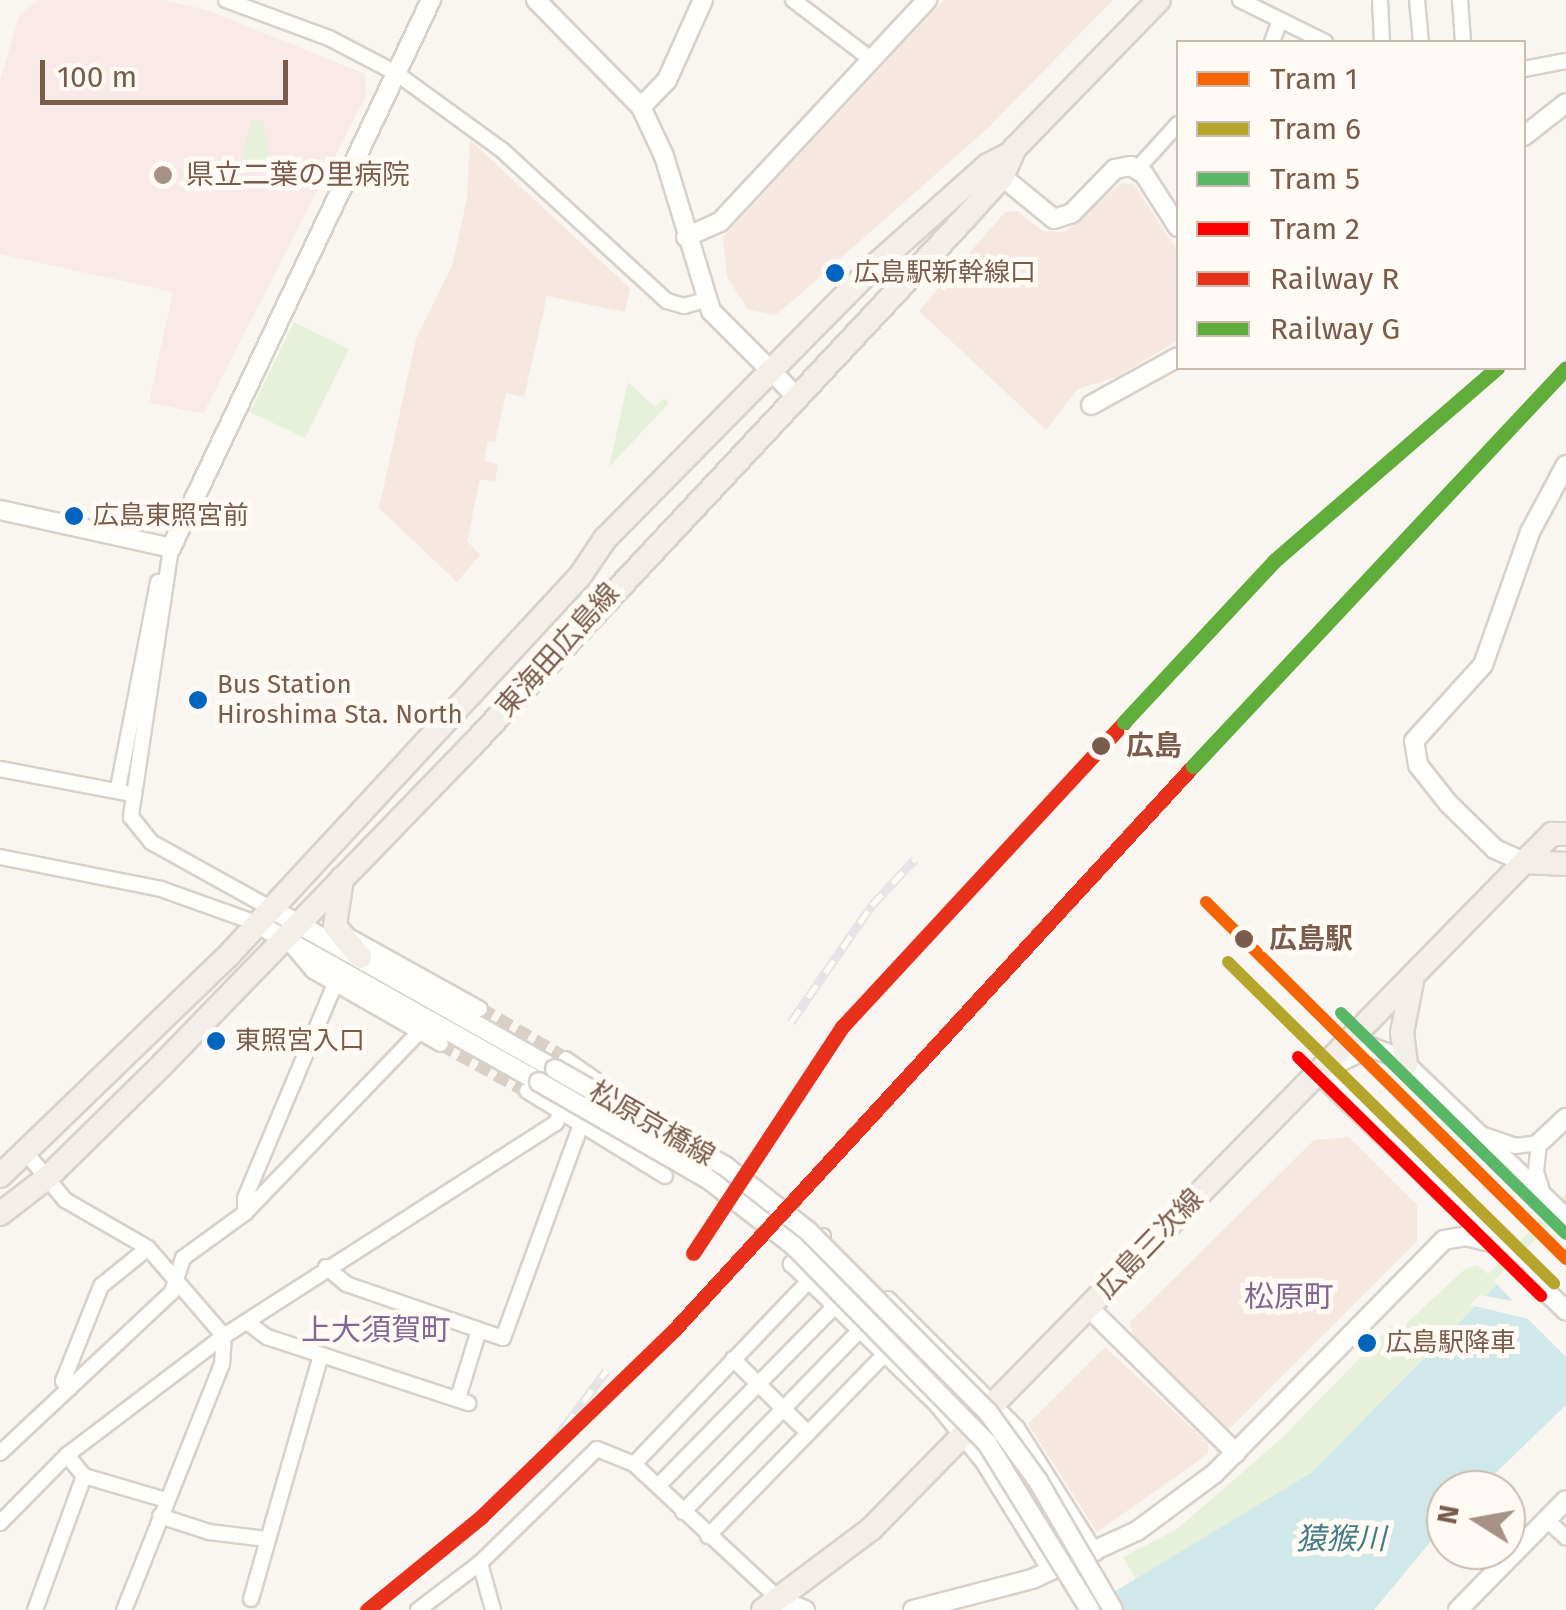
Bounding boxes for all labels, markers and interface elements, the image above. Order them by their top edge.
scale bar [45,40,292,102]
legend [1176,40,1526,370]
text: 100 m [57,59,137,95]
text: Tram 1 [1270,61,1358,97]
text: Tram 6 [1270,111,1361,147]
place label: 県立二葉の里病院 [186,158,410,192]
text: Tram 5 [1270,161,1360,197]
marker: 県立二葉の里病院 [150,162,176,188]
text: Tram 2 [1270,211,1360,247]
place label: 広島駅新幹線口 [854,257,1036,289]
text: Railway R [1270,261,1399,297]
marker: 広島駅新幹線口 [825,263,845,283]
text: Railway G [1270,311,1400,347]
place label: 広島東照宮前 [93,500,249,532]
marker: 広島東照宮前 [64,506,84,526]
street label: 東海田広島線 [489,576,627,724]
place label: Bus Station Hiroshima Sta. North [217,669,463,730]
marker: Bus Station Hiroshima Sta. North [188,690,208,710]
place label: 広島 [1126,729,1182,763]
marker: 広島 [1085,730,1117,762]
place label: 広島駅 [1269,922,1353,956]
marker: 広島駅 [1228,923,1260,955]
place label: 東照宮入口 [235,1025,365,1057]
marker: 東照宮入口 [206,1031,226,1051]
street label: 松原京橋線 [583,1074,721,1174]
street label: 広島三次線 [1089,1182,1211,1306]
district label: 松原町 [1244,1279,1334,1315]
district label: 上大須賀町 [301,1312,451,1348]
place label: 広島駅降車 [1386,1327,1516,1359]
marker: 広島駅降車 [1357,1333,1377,1353]
north arrow [1426,1470,1526,1570]
text: N [1430,1502,1466,1527]
water label: 猿猴川 [1296,1521,1386,1557]

